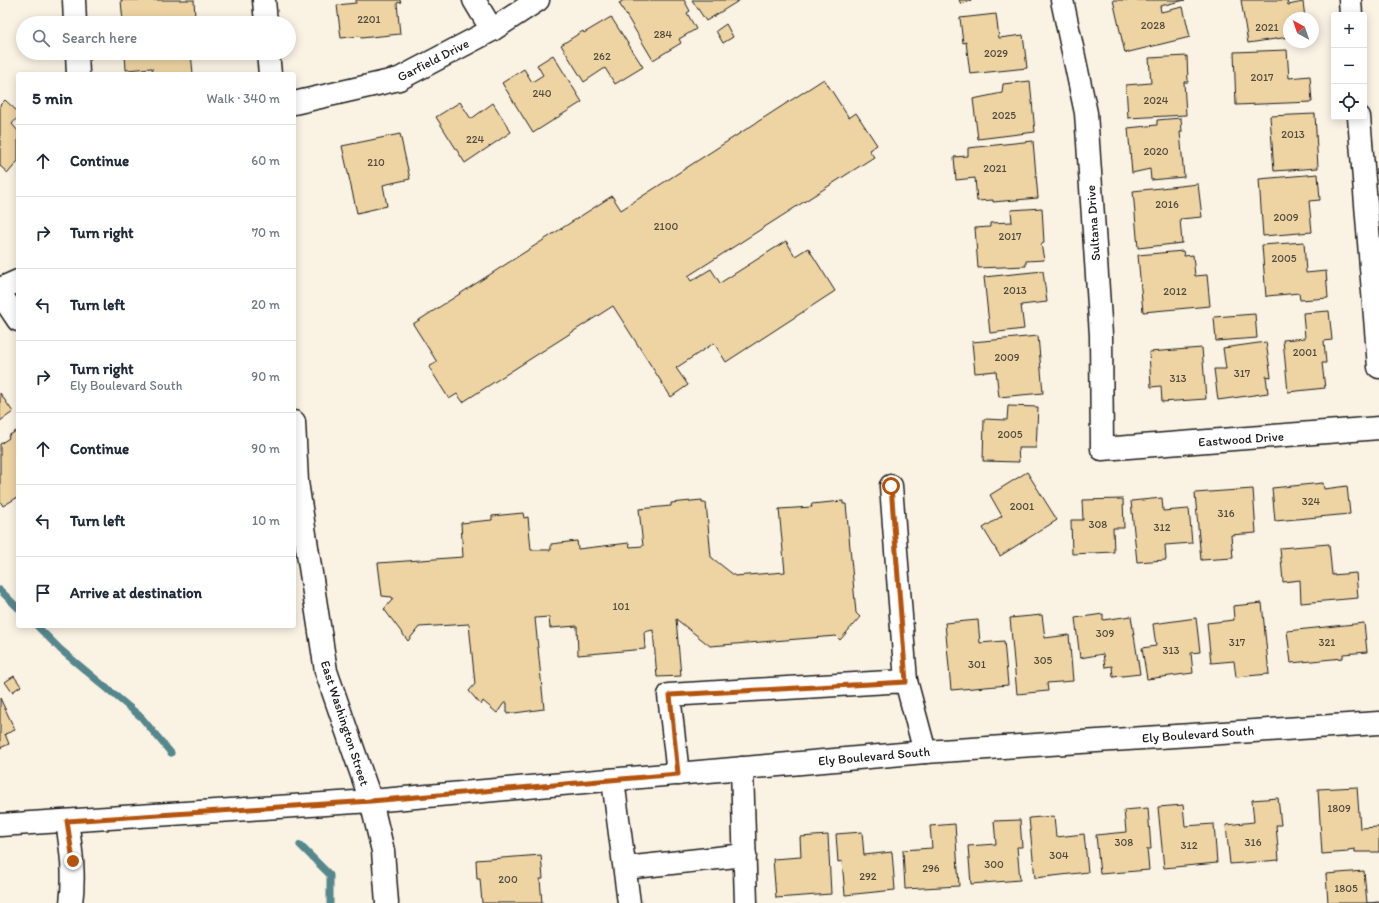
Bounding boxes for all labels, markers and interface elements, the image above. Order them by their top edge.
north arrow [1283,12,1319,48]
map controls [1331,12,1367,120]
button: + [1331,12,1367,48]
house number: 2201 [357,13,381,26]
search box [16,16,296,60]
house number: 2028 [1141,19,1165,32]
house number: 2021 [1255,21,1279,34]
icon: search [30,27,52,49]
house number: 284 [654,28,673,41]
text: Search here [62,29,137,47]
street label: Garfield Drive [395,36,471,84]
house number: 2029 [984,47,1008,60]
button: − [1331,48,1367,84]
house number: 262 [593,50,611,63]
house number: 2017 [1250,71,1274,84]
button: locate [1331,84,1367,120]
house number: 240 [532,87,552,100]
text: 5 min [32,88,72,108]
text: Walk · 340 m [207,91,280,106]
house number: 2024 [1144,94,1169,107]
house number: 2025 [992,109,1016,122]
house number: 2013 [1281,128,1305,141]
house number: 224 [466,133,484,146]
house number: 2020 [1143,145,1169,158]
icon: ahead [32,150,54,172]
text: Continue [70,152,129,170]
text: 60 m [251,153,280,168]
house number: 210 [367,156,385,169]
house number: 2021 [983,162,1007,175]
street label: Sultana Drive [1083,185,1103,261]
house number: 2016 [1155,198,1179,211]
house number: 2009 [1273,211,1299,224]
house number: 2100 [654,220,678,233]
icon: right [32,222,54,244]
text: Turn right [70,224,134,242]
text: 70 m [252,225,280,240]
house number: 2017 [998,230,1022,243]
house number: 2005 [1271,252,1297,265]
house number: 2013 [1003,284,1027,297]
house number: 2012 [1163,285,1187,298]
icon: left [32,294,54,316]
text: Turn left [70,296,125,314]
text: 20 m [251,297,280,312]
house number: 2001 [1293,346,1317,359]
house number: 2009 [994,351,1020,364]
text: Turn right [70,360,134,378]
icon: right [32,366,54,388]
house number: 317 [1234,367,1251,380]
text: 90 m [251,369,280,384]
house number: 313 [1169,372,1187,385]
text: Ely Boulevard South [70,378,182,393]
house number: 2005 [997,428,1023,441]
street label: Eastwood Drive [1198,429,1284,449]
icon: ahead [32,438,54,460]
text: Continue [70,440,129,458]
text: 90 m [251,441,280,456]
route start [882,477,900,495]
house number: 324 [1302,495,1321,508]
house number: 2001 [1010,500,1034,513]
house number: 316 [1218,507,1235,520]
icon: left [32,510,54,532]
text: Turn left [70,512,125,530]
text: 10 m [252,513,280,528]
house number: 308 [1089,518,1107,531]
house number: 312 [1154,521,1171,534]
icon: arrive [32,582,54,604]
text: Arrive at destination [70,584,202,602]
house number: 101 [613,600,629,613]
house number: 309 [1096,627,1115,640]
house number: 317 [1229,636,1246,649]
house number: 321 [1319,636,1335,649]
house number: 313 [1162,644,1180,657]
house number: 305 [1034,654,1052,667]
street label: East Washington Street [318,658,372,788]
house number: 301 [968,658,986,671]
street label: Ely Boulevard South [1141,723,1255,745]
street label: Ely Boulevard South [817,744,931,768]
house number: 1809 [1327,802,1351,815]
house number: 308 [1115,836,1133,849]
house number: 316 [1245,836,1262,849]
house number: 312 [1181,839,1198,852]
house number: 304 [1049,849,1069,862]
route end [64,852,82,870]
house number: 300 [984,858,1004,871]
house number: 296 [922,862,940,875]
house number: 292 [859,870,877,883]
house number: 200 [498,873,518,886]
house number: 1805 [1334,882,1358,895]

